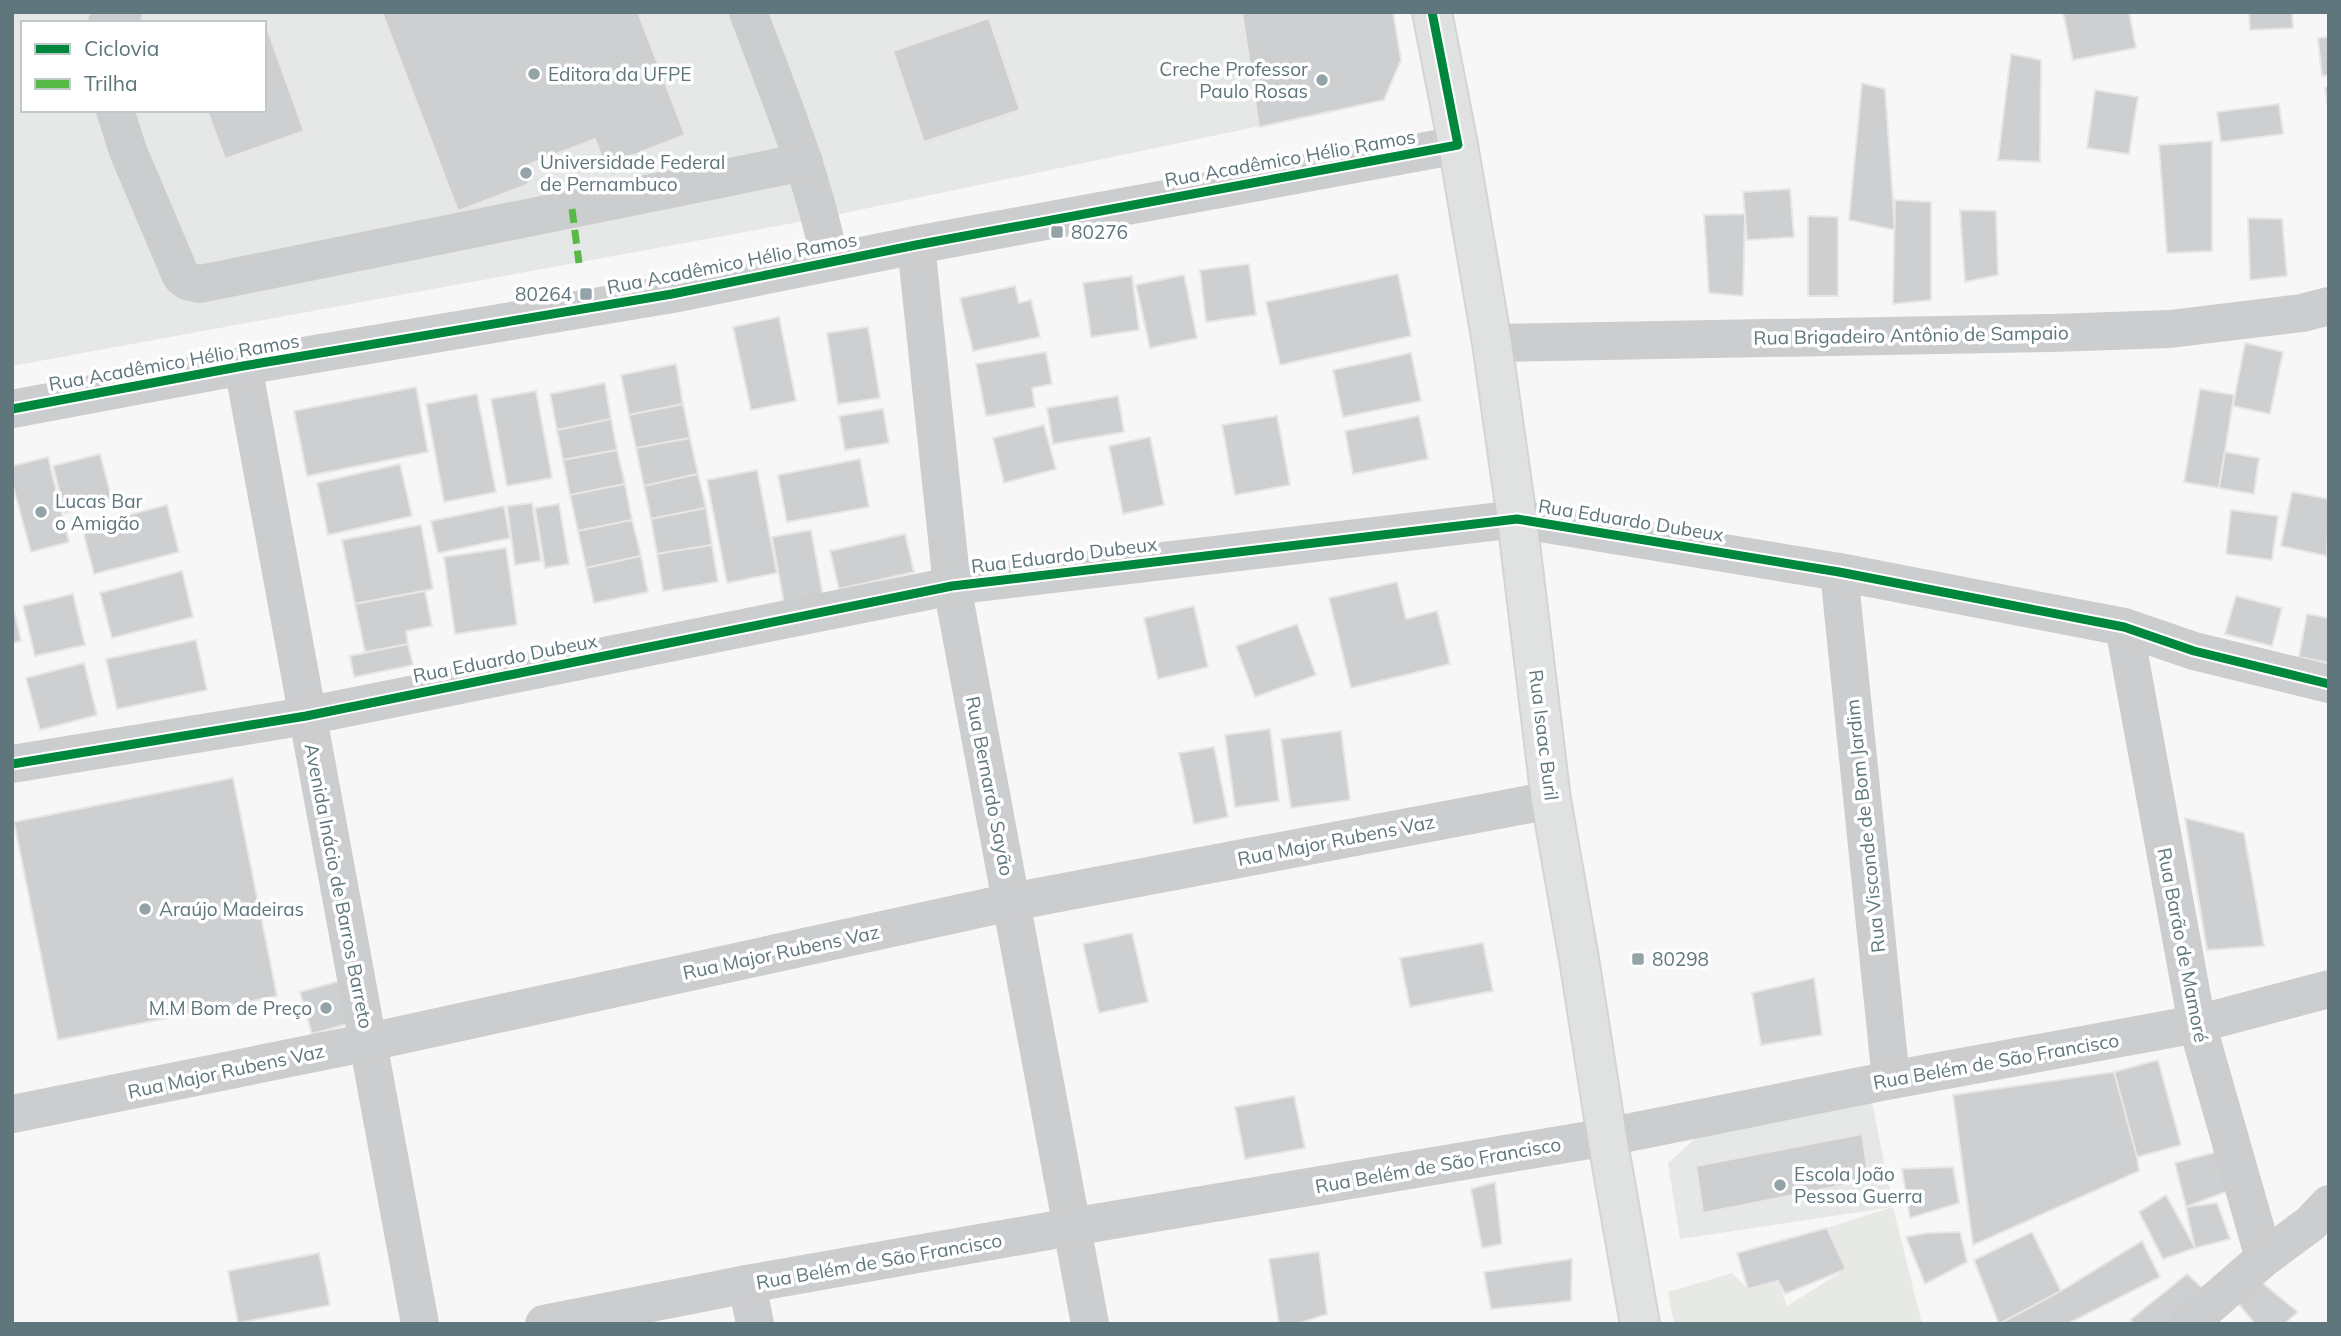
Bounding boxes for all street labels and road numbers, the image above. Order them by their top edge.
street label: Rua Acadêmico Hélio Ramos [1163,124,1417,192]
street label: Rua Acadêmico Hélio Ramos [605,227,859,299]
street label: Rua Brigadeiro Antônio de Sampaio [1753,320,2069,350]
street label: Rua Acadêmico Hélio Ramos [47,328,301,396]
street label: Rua Eduardo Dubeux [1537,493,1725,547]
street label: Rua Eduardo Dubeux [970,532,1158,578]
street label: Rua Eduardo Dubeux [411,628,599,688]
street label: Rua Isaac Buril [1524,668,1564,802]
street label: Rua Bernardo Sayão [961,694,1019,878]
street label: Rua Visconde de Bom Jardim [1840,698,1890,954]
street label: Avenida Inácio de Barros Barreto [300,741,378,1031]
street label: Rua Major Rubens Vaz [1235,809,1437,871]
street label: Rua Barão de Mamoré [2152,846,2214,1044]
street label: Rua Major Rubens Vaz [681,919,882,985]
street label: Rua Belém de São Francisco [1871,1028,2121,1094]
street label: Rua Major Rubens Vaz [126,1038,327,1104]
street label: Rua Belém de São Francisco [1313,1132,1563,1198]
street label: Rua Belém de São Francisco [754,1228,1004,1294]

